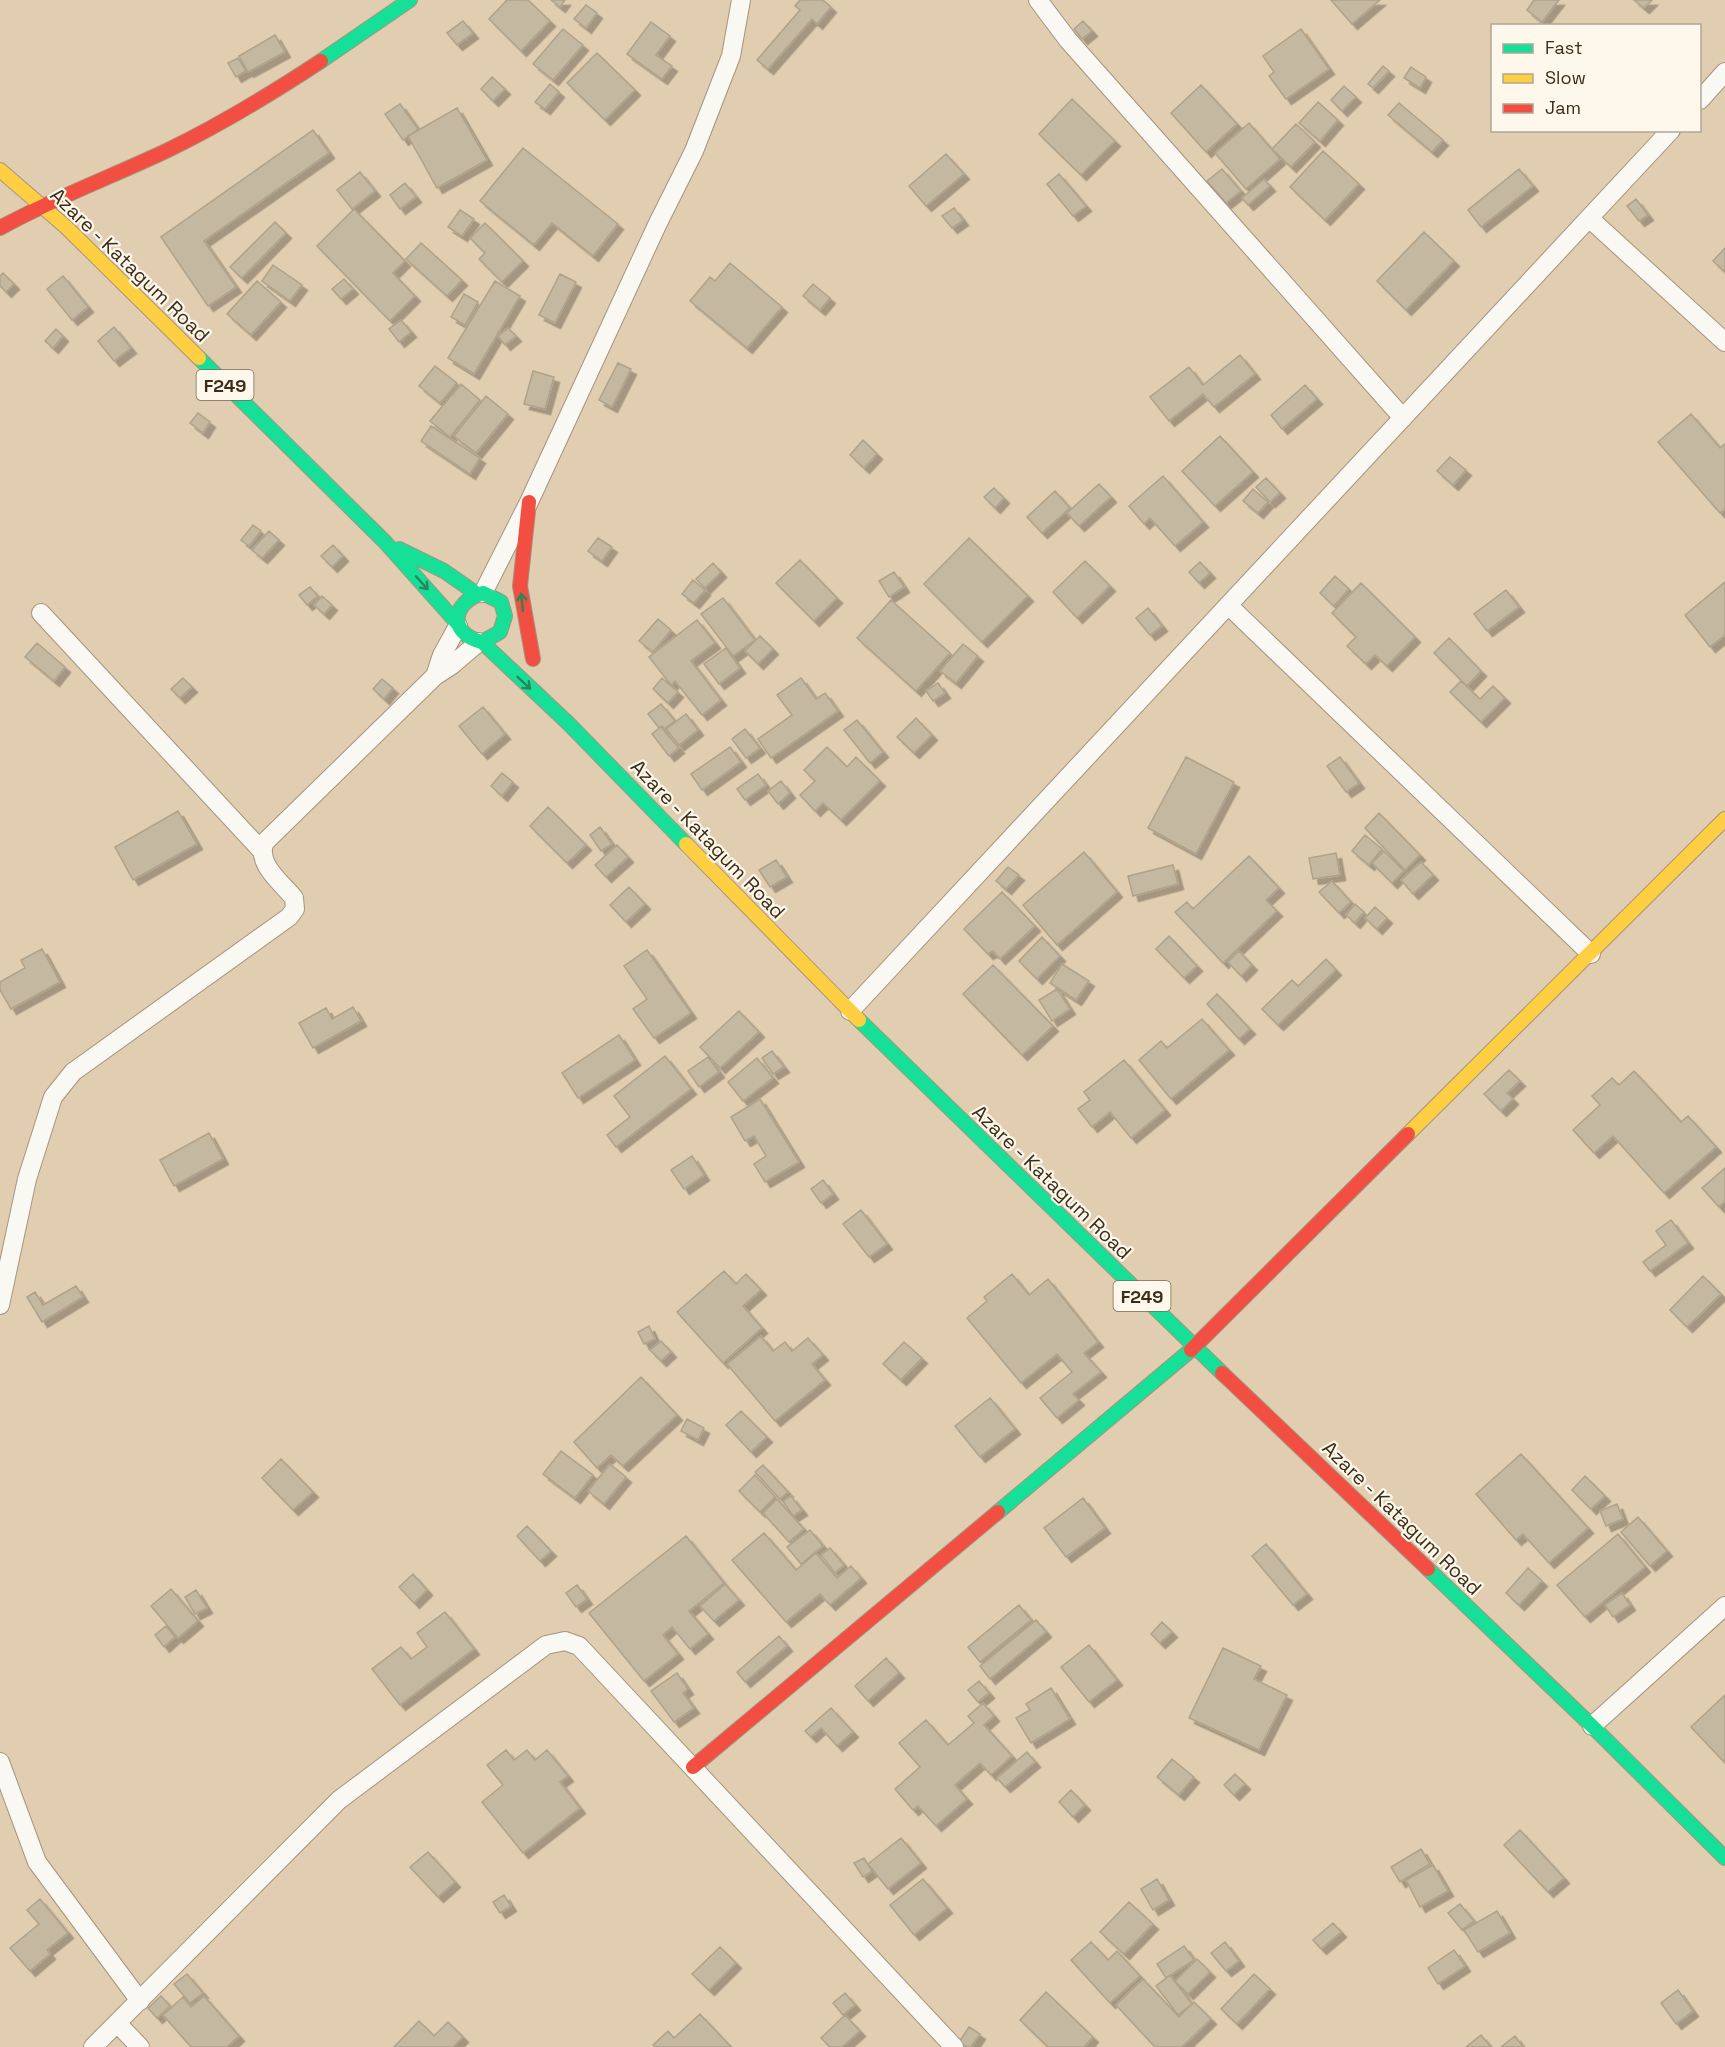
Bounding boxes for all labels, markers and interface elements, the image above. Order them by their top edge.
legend [1491,24,1701,132]
text: Fast [1545,36,1582,59]
text: Slow [1545,66,1586,89]
text: Jam [1545,96,1581,119]
street label: Azare - Katagum Road [45,182,215,348]
road number: F249 [196,370,254,400]
one-way arrow [415,575,429,590]
one-way arrow [516,593,527,613]
one-way arrow [516,676,531,690]
street label: Azare - Katagum Road [625,754,791,924]
street label: Azare - Katagum Road [967,1099,1137,1265]
road number: F249 [1114,1281,1170,1311]
street label: Azare - Katagum Road [1317,1435,1487,1601]

